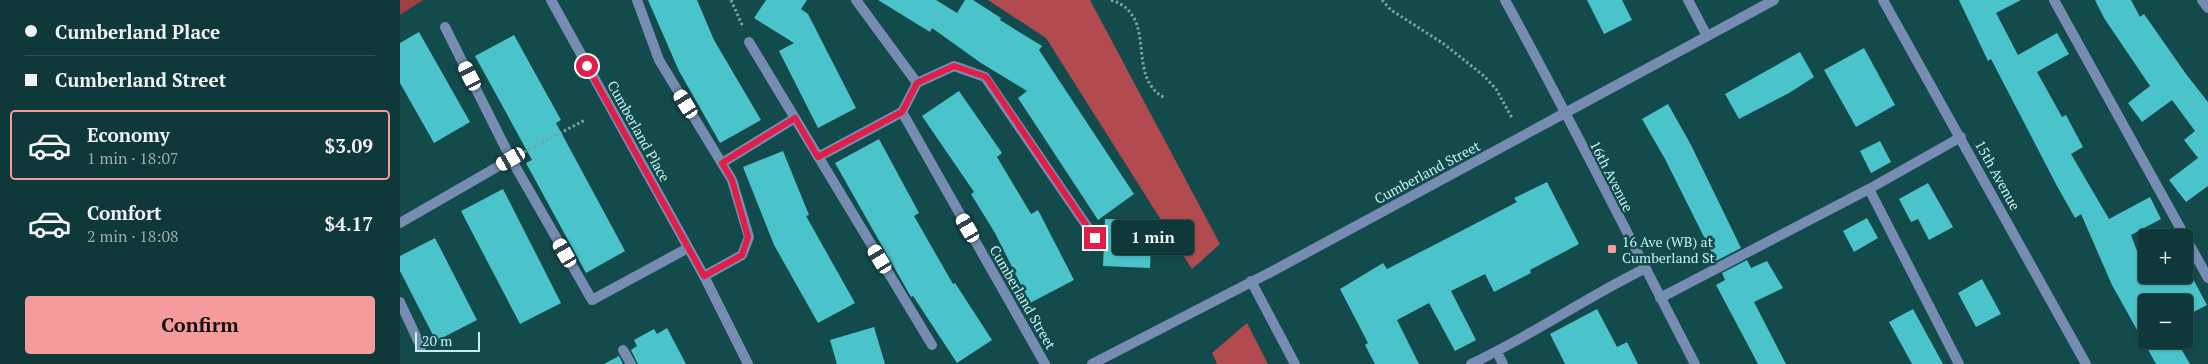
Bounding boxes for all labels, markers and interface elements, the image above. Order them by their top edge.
text: Cumberland Place [55,19,220,44]
route start [576,55,598,77]
car [456,59,483,93]
text: Cumberland Street [55,67,226,92]
street label: Cumberland Place [603,77,675,185]
car [671,87,700,121]
text: Economy [87,122,170,147]
icon: car [27,123,72,168]
text: $3.09 [324,133,373,158]
street label: Cumberland Street [1371,136,1484,208]
street label: 16th Avenue [1586,137,1638,215]
street label: 15th Avenue [1971,137,2025,213]
car [494,145,527,173]
text: 1 min · 18:07 [87,147,179,169]
text: Comfort [87,200,162,225]
icon: car [27,201,72,246]
text: $4.17 [324,211,373,236]
car [954,211,981,245]
callout: 1 min [1112,220,1195,256]
text: 2 min · 18:08 [87,225,179,247]
text: 1 min [1131,226,1175,248]
route end [1084,227,1106,249]
map controls [2138,229,2193,349]
button: + [2138,229,2193,284]
place label: 16 Ave (WB) at Cumberland St [1622,232,1715,267]
car [551,236,578,270]
street label: Cumberland Street [985,241,1061,353]
car [865,242,894,276]
marker: 16 Ave (WB) at Cumberland St [1606,243,1618,255]
button: − [2138,294,2193,349]
button: Confirm [25,296,375,354]
scale bar [415,329,480,352]
text: 20 m [422,331,452,350]

